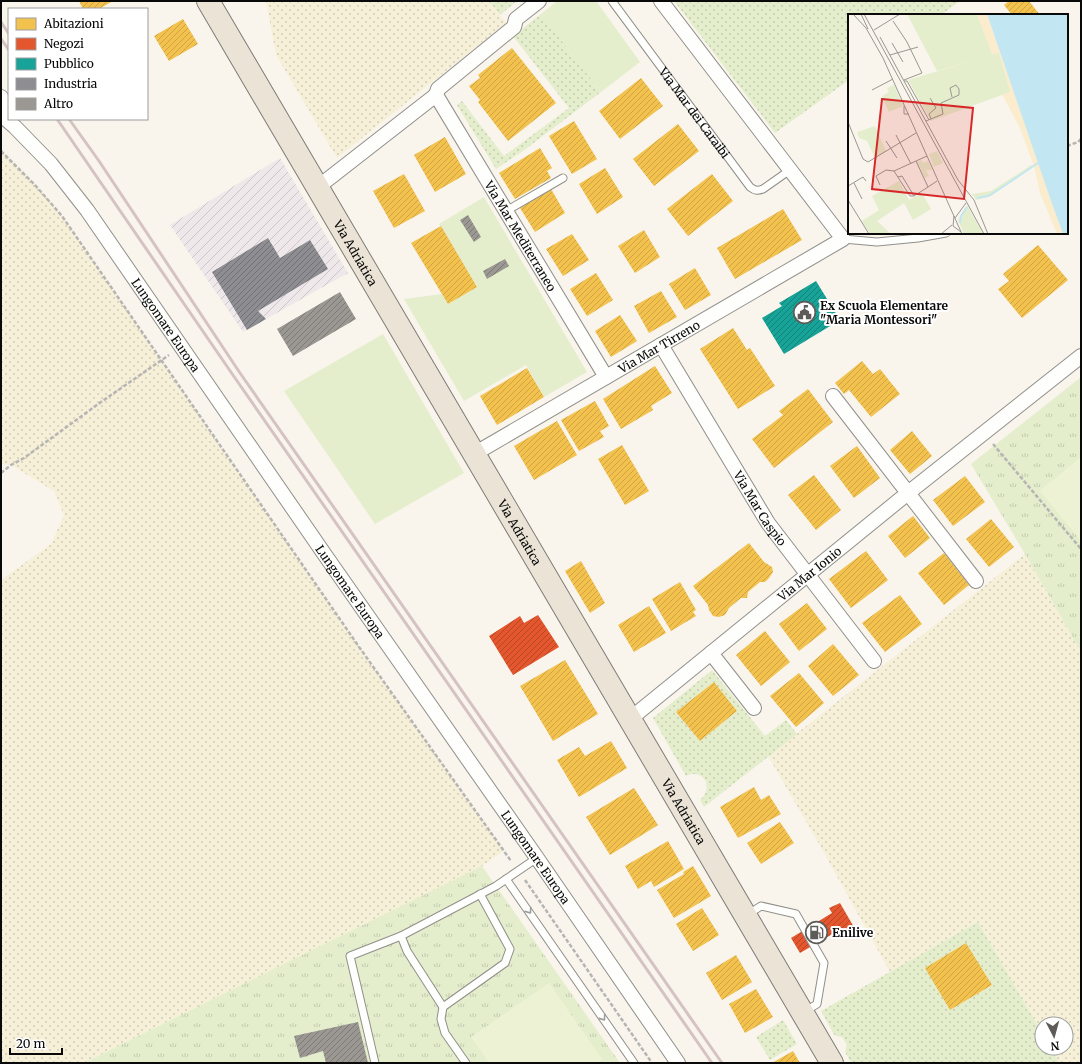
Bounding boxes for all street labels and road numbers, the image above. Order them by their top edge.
street label: Via Mar dei Caraibi [656,64,733,161]
street label: Via Mar Mediterraneo [481,177,560,294]
street label: Via Adriatica [330,216,381,289]
street label: Lungomare Europa [129,275,204,375]
street label: Via Mar Tirreno [615,317,702,376]
street label: Via Mar Caspio [730,467,790,548]
street label: Via Adriatica [494,496,545,568]
street label: Lungomare Europa [313,542,389,641]
street label: Via Mar Ionio [774,543,844,604]
street label: Via Adriatica [659,775,710,847]
street label: Lungomare Europa [498,807,574,907]

